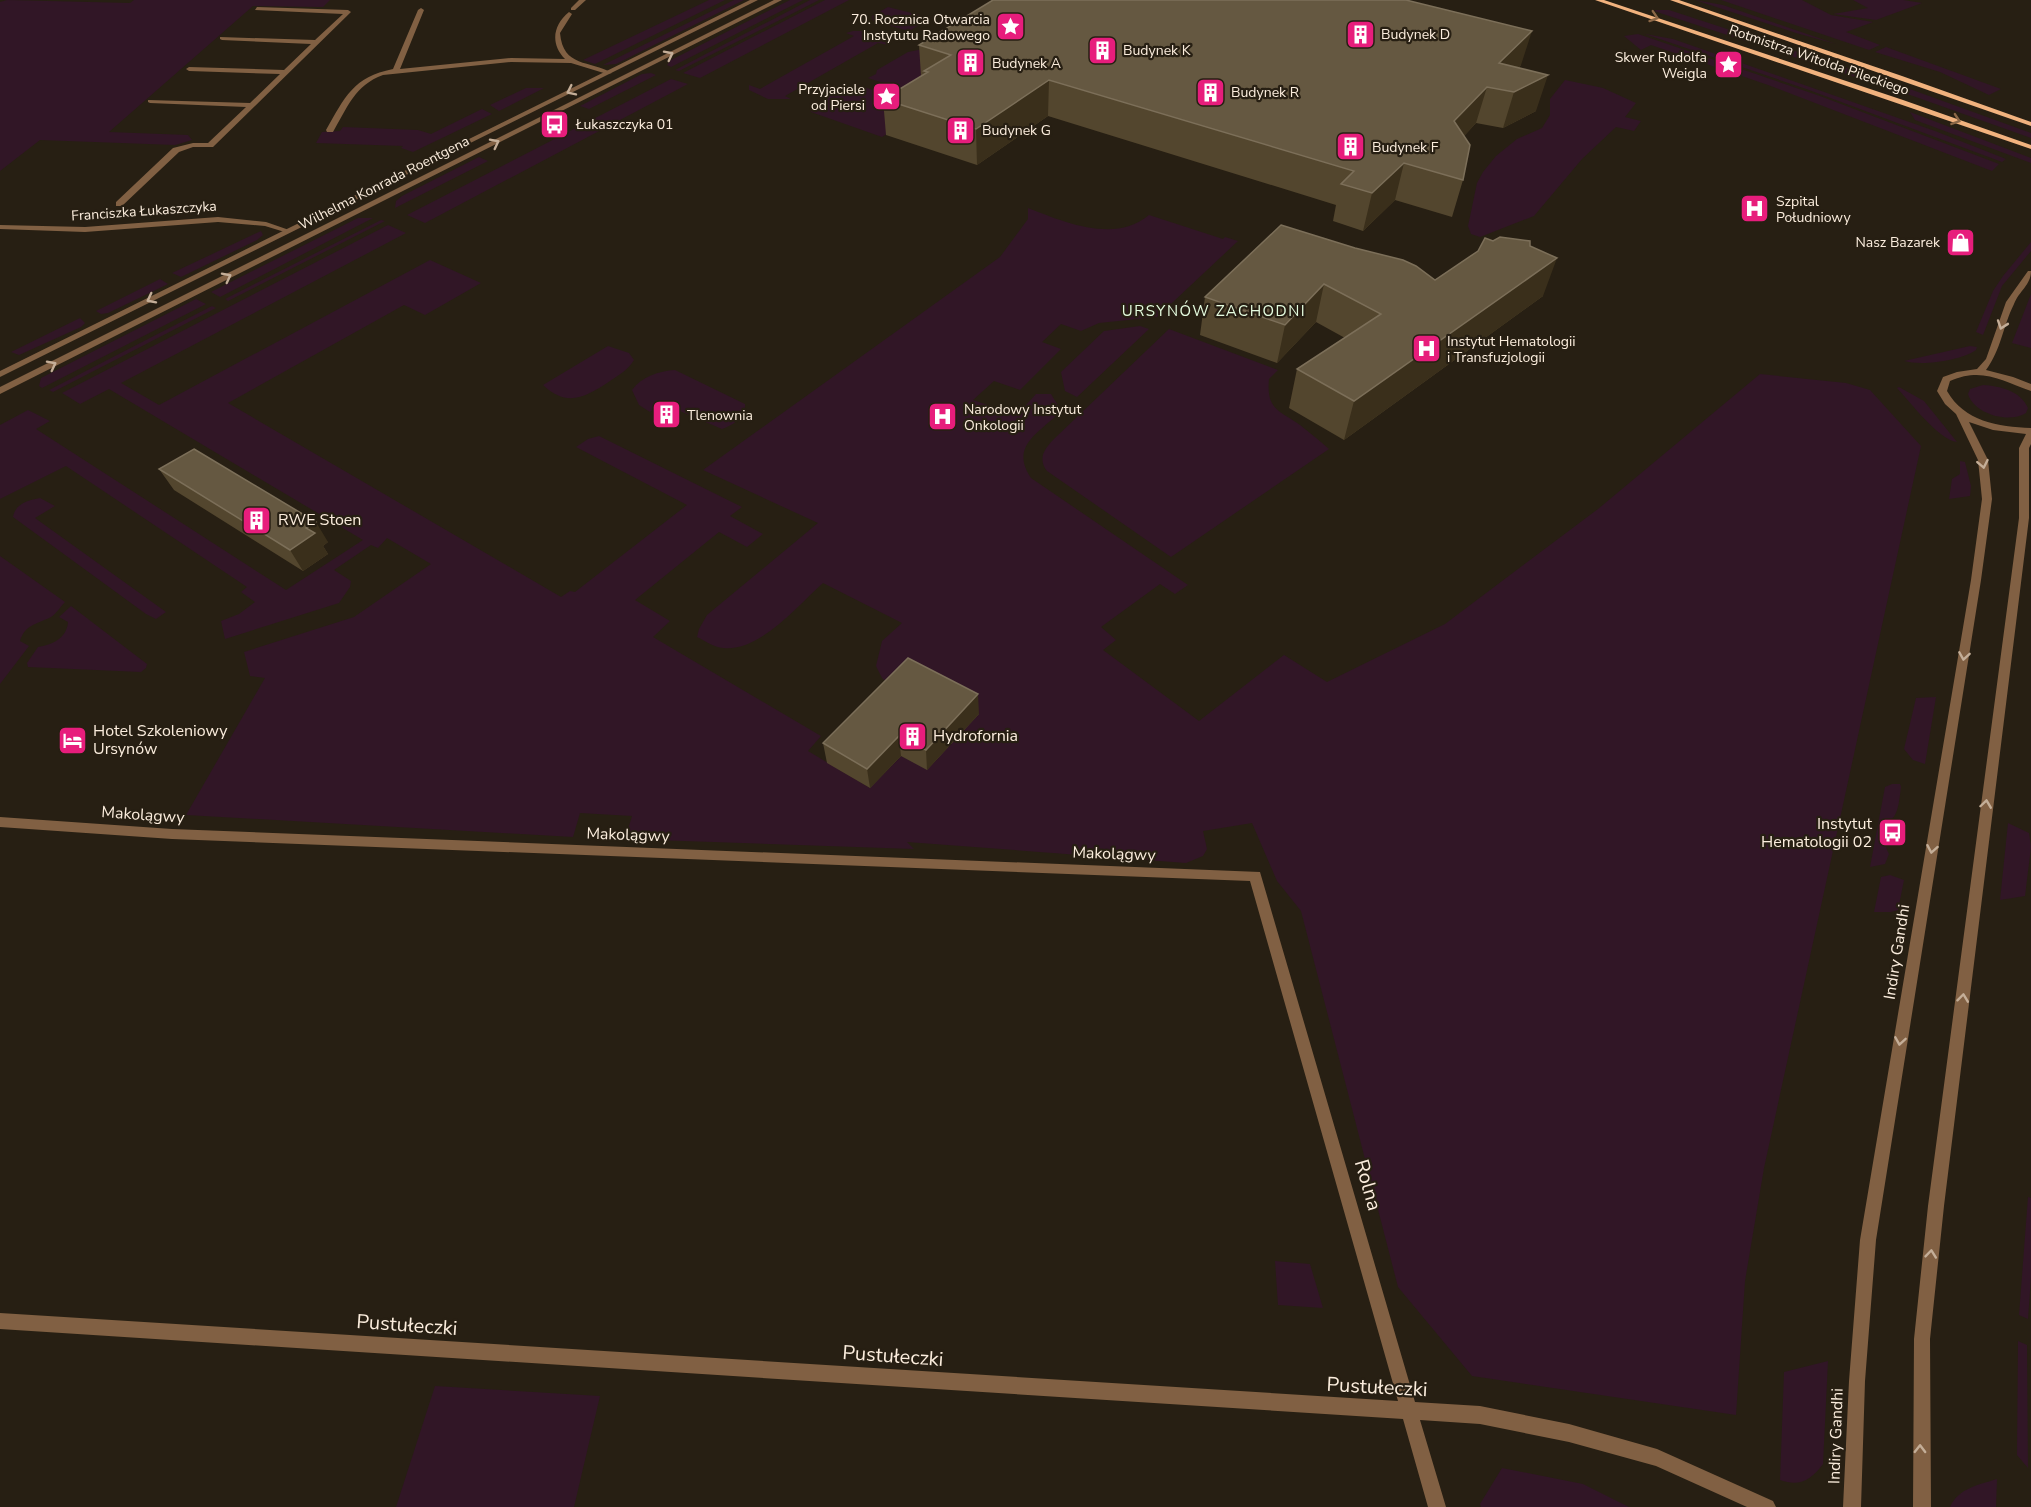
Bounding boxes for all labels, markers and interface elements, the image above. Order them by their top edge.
place label: 70. Rocznica Otwarcia Instytutu Radowego [851,10,990,45]
one-way arrow [1648,10,1659,23]
place icon: 70. Rocznica Otwarcia Instytutu Radowego [995,11,1027,43]
building icon: Budynek D [1344,18,1376,50]
street label: Rotmistrza Witolda Pileckiego [1726,20,1912,100]
place label: Budynek D [1381,25,1450,44]
building icon: Budynek K [1086,34,1118,66]
place label: Budynek K [1123,41,1191,60]
building icon: Budynek A [955,47,987,79]
place label: Skwer Rudolfa Weigla [1615,48,1707,83]
place icon: Skwer Rudolfa Weigla [1712,49,1744,81]
one-way arrow [663,51,674,63]
place label: Budynek A [992,54,1061,73]
building icon: Budynek R [1194,76,1226,108]
place label: Przyjaciele od Piersi [798,80,865,115]
place icon: Przyjaciele od Piersi [870,81,902,113]
place label: Budynek R [1231,83,1299,102]
one-way arrow [566,84,577,96]
bus stop icon: Łukaszczyka 01 [539,108,571,140]
one-way arrow [1950,112,1961,125]
building icon: Budynek G [945,114,977,146]
place label: Łukaszczyka 01 [575,115,674,134]
place label: Budynek G [982,121,1051,140]
building icon: Budynek F [1335,131,1367,163]
street label: Wilhelma Konrada Roentgena [295,132,473,234]
place label: Budynek F [1372,138,1439,157]
one-way arrow [488,139,499,150]
place label: Szpital Południowy [1776,192,1851,227]
hospital icon: Szpital Południowy [1739,193,1771,225]
street label: Franciszka Łukaszczyka [71,196,217,226]
shop icon: Nasz Bazarek [1945,226,1977,258]
place label: Nasz Bazarek [1855,233,1941,252]
one-way arrow [220,273,231,285]
one-way arrow [147,292,158,304]
district label: URSYNÓW ZACHODNI [1122,300,1306,321]
one-way arrow [1996,319,2009,330]
place label: Instytut Hematologii i Transfuzjologii [1447,332,1575,367]
hospital icon: Instytut Hematologii i Transfuzjologii [1410,333,1442,365]
one-way arrow [46,361,57,372]
building icon: Tlenownia [650,399,682,431]
place label: Narodowy Instytut Onkologii [964,400,1081,435]
hospital icon: Narodowy Instytut Onkologii [927,401,959,433]
place label: Tlenownia [687,406,753,425]
one-way arrow [1976,458,1989,468]
building icon: RWE Stoen [241,504,273,536]
place label: RWE Stoen [278,509,361,531]
one-way arrow [1958,652,1970,661]
place label: Hotel Szkoleniowy Ursynów [93,720,228,760]
building icon: Hydrofornia [896,720,928,752]
hotel icon: Hotel Szkoleniowy Ursynów [56,724,88,756]
place label: Hydrofornia [933,725,1018,747]
one-way arrow [1980,800,1992,809]
street label: Makolągwy [101,801,186,829]
place label: Instytut Hematologii 02 [1761,813,1872,853]
bus stop icon: Instytut Hematologii 02 [1877,817,1909,849]
street label: Makolągwy [586,823,671,847]
street label: Makolągwy [1072,842,1157,866]
one-way arrow [1926,844,1938,853]
street label: Indiry Gandhi [1879,903,1915,1001]
one-way arrow [1956,993,1968,1003]
one-way arrow [1895,1037,1907,1046]
street label: Rolna [1348,1156,1388,1214]
one-way arrow [1924,1249,1937,1259]
street label: Pustułeczki [356,1308,458,1342]
street label: Pustułeczki [842,1339,944,1373]
street label: Pustułeczki [1326,1371,1428,1403]
street label: Indiry Gandhi [1823,1388,1849,1484]
one-way arrow [1914,1444,1927,1453]

